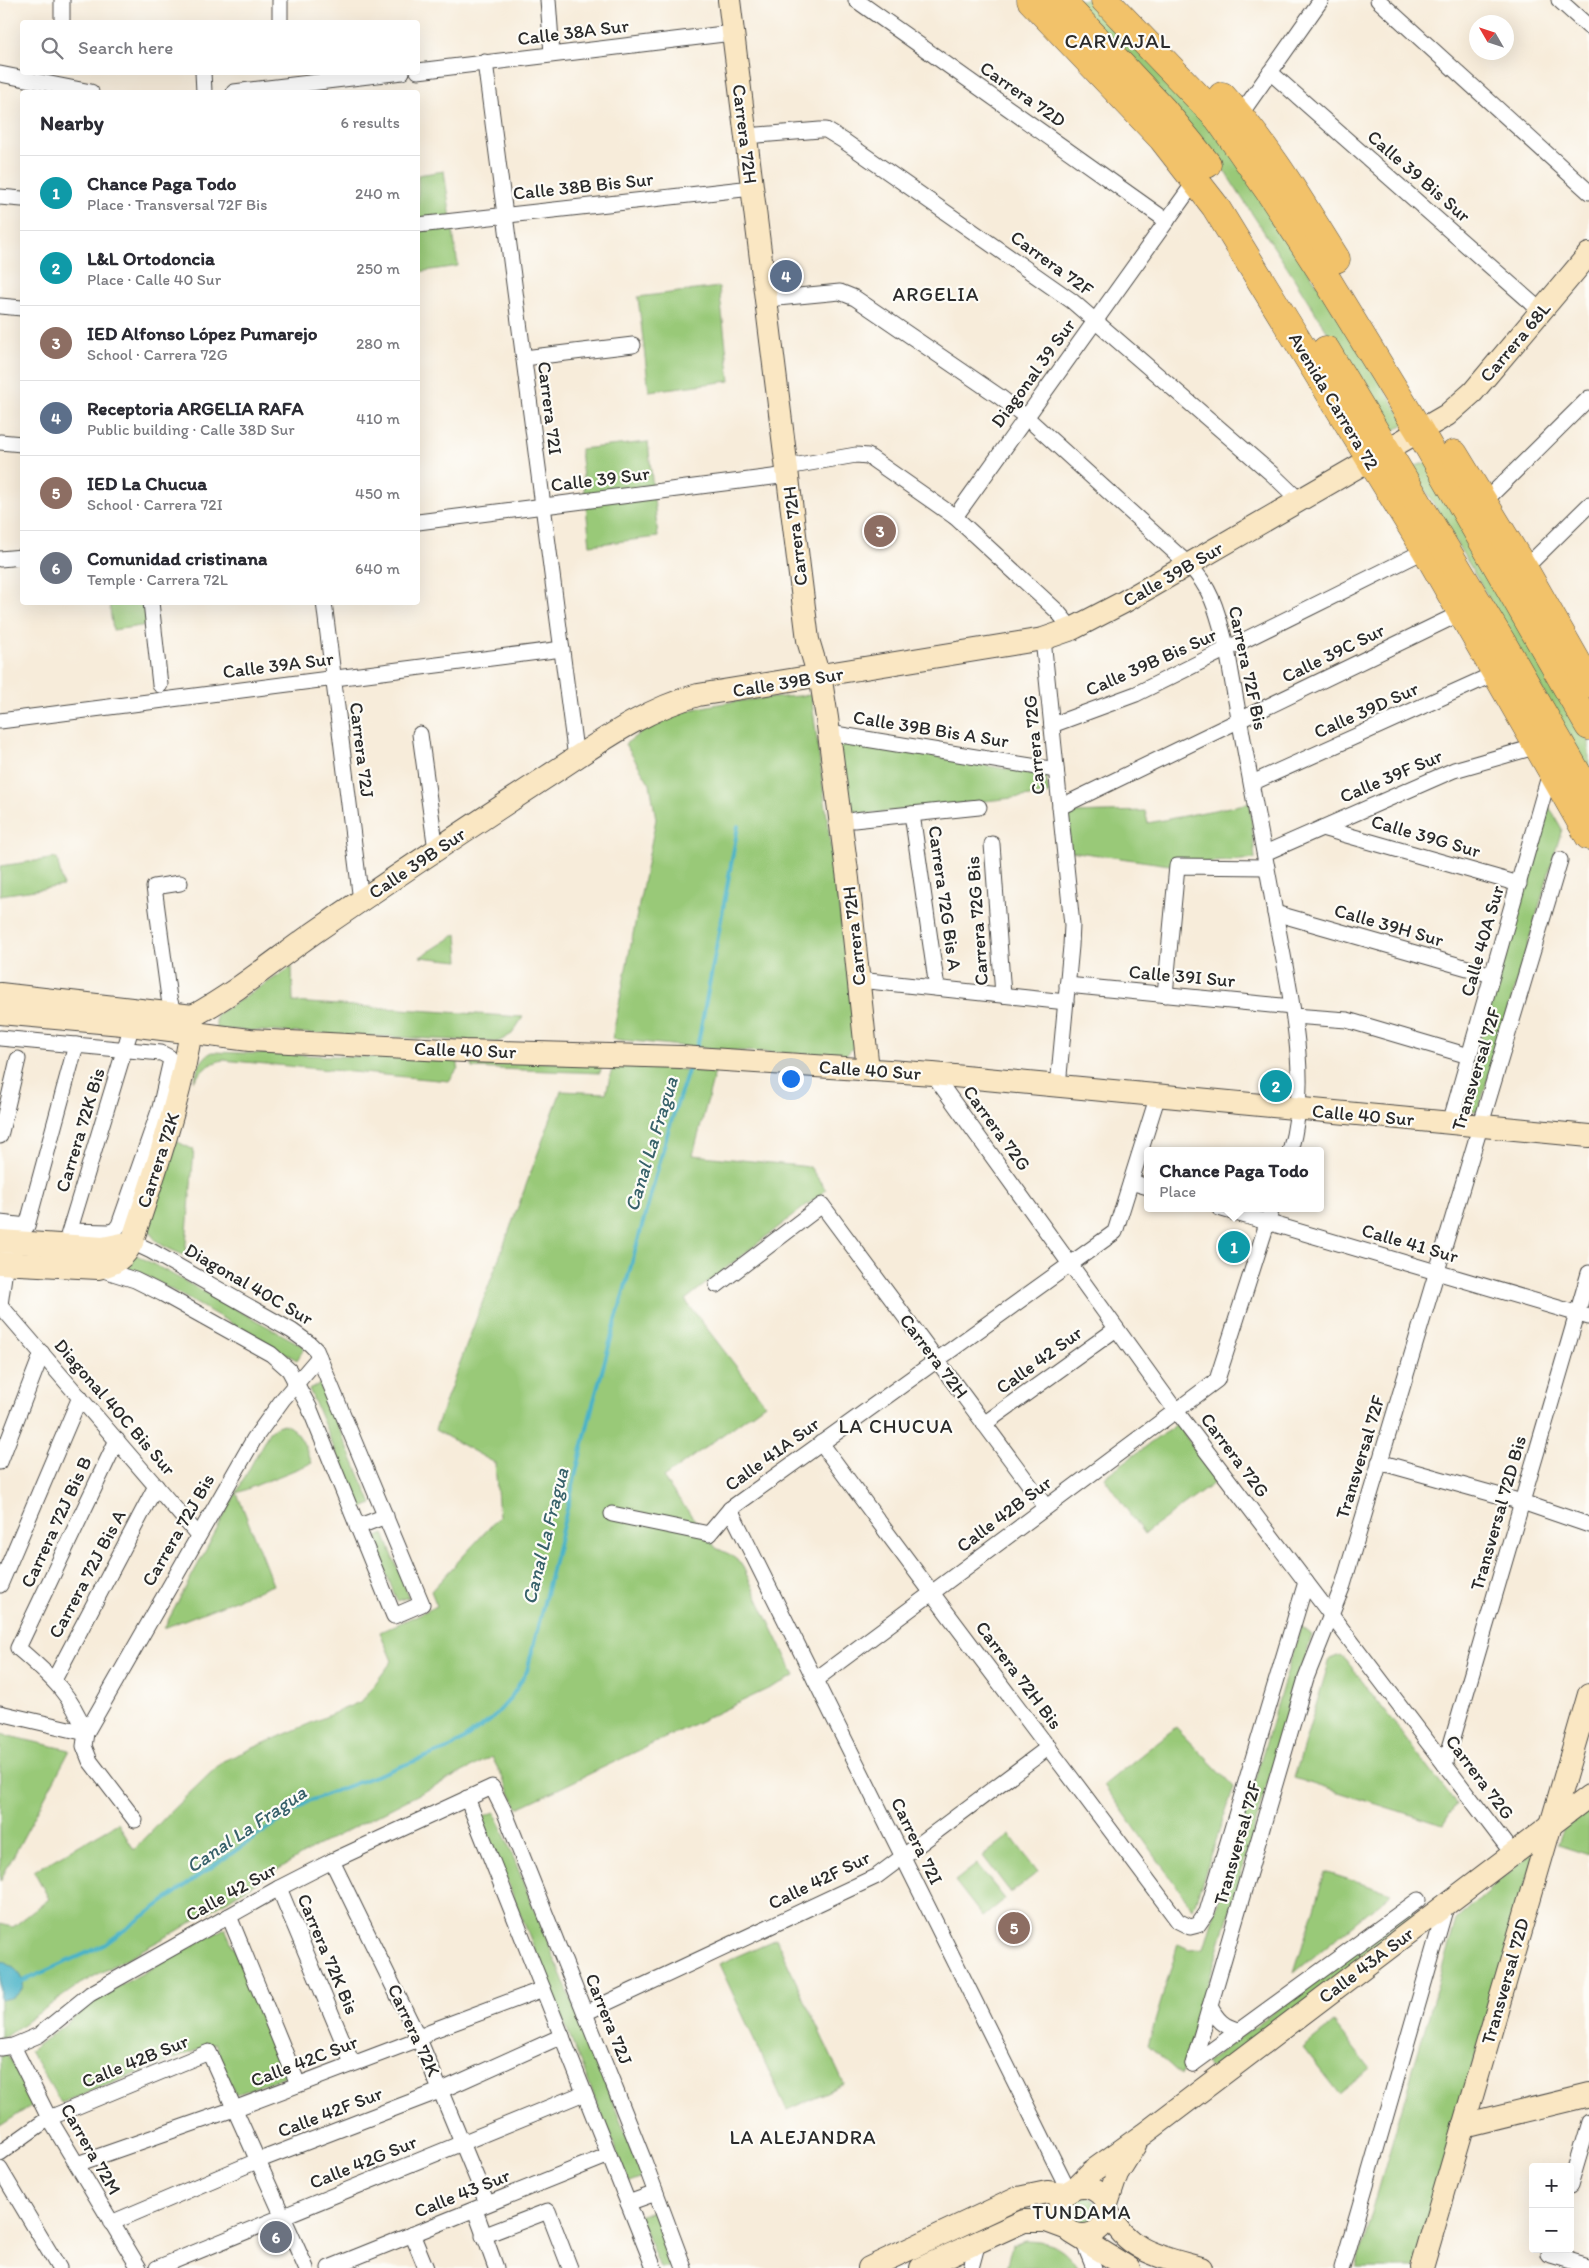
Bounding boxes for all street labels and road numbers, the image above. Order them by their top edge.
street label: Calle 38A Sur [516,14,630,50]
street label: Carrera 72D [976,56,1070,132]
street label: Carrera 72H [727,83,763,185]
street label: Calle 39 Bis Sur [1363,125,1476,228]
street label: Calle 38B Bis Sur [512,167,655,205]
street label: Carrera 72F [1006,225,1098,301]
street label: Carrera 68L [1475,297,1555,387]
street label: Diagonal 39 Sur [986,314,1081,432]
street label: Avenida Carrera 72 [1284,328,1384,474]
street label: Carrera 72I [533,360,567,456]
street label: Calle 39 Sur [549,461,651,496]
street label: Carrera 72H [777,485,813,587]
street label: Calle 39B Sur [1119,536,1228,612]
street label: Carrera 72F Bis [1224,604,1272,732]
street label: Calle 39C Sur [1278,618,1389,688]
street label: Calle 39B Bis Sur [1082,623,1221,701]
street label: Calle 39A Sur [221,647,335,683]
street label: Calle 39B Sur [731,662,845,702]
street label: Calle 39D Sur [1310,677,1422,743]
street label: Carrera 72G [1018,694,1050,796]
street label: Carrera 72J [345,701,379,799]
street label: Calle 39B Bis A Sur [852,705,1011,753]
street label: Calle 39F Sur [1336,744,1446,808]
street label: Calle 39G Sur [1369,809,1484,863]
street label: Calle 39B Sur [364,822,470,904]
street label: Carrera 72G Bis A [923,824,967,972]
street label: Carrera 72G Bis [961,856,993,986]
street label: Calle 40A Sur [1455,882,1509,999]
street label: Carrera 72H [837,885,871,987]
street label: Calle 39H Sur [1332,898,1447,952]
street label: Calle 39I Sur [1128,960,1237,992]
street label: Transversal 72F [1446,1004,1506,1133]
street label: Calle 40 Sur [413,1037,517,1063]
street label: Calle 40 Sur [818,1055,922,1085]
street label: Carrera 72K Bis [50,1065,110,1195]
street label: Carrera 72G [958,1081,1036,1175]
street label: Calle 40 Sur [1311,1099,1415,1131]
street label: Carrera 72K [132,1109,185,1211]
street label: Calle 41 Sur [1359,1218,1461,1268]
street label: Diagonal 40C Sur [181,1238,318,1330]
street label: Carrera 72H [895,1309,973,1403]
street label: Calle 42 Sur [992,1321,1087,1399]
street label: Diagonal 40C Bis Sur [49,1334,181,1481]
street label: Transversal 72F [1330,1392,1390,1521]
street label: Carrera 72G [1196,1408,1274,1502]
street label: Calle 41A Sur [720,1412,824,1496]
street label: Transversal 72D Bis [1465,1433,1531,1593]
street label: Carrera 72J Bis B [15,1453,97,1591]
street label: Carrera 72J Bis [137,1470,219,1590]
street label: Calle 42B Sur [952,1471,1056,1557]
street label: Carrera 72J Bis A [43,1506,131,1642]
street label: Carrera 72H Bis [971,1616,1067,1734]
street label: Carrera 72G [1441,1730,1519,1824]
street label: Transversal 72F [1208,1778,1266,1908]
street label: Carrera 72I [886,1794,948,1888]
street label: Calle 42F Sur [764,1845,874,1915]
street label: Calle 42 Sur [181,1857,281,1926]
street label: Carrera 72K Bis [292,1890,364,2018]
street label: Transversal 72D [1476,1915,1534,2047]
street label: Calle 43A Sur [1314,1922,1418,2008]
street label: Carrera 72J [580,1970,638,2068]
street label: Carrera 72K [383,1980,446,2081]
street label: Calle 42B Sur [78,2029,192,2093]
street label: Calle 42C Sur [247,2030,361,2092]
street label: Calle 42F Sur [274,2081,386,2143]
street label: Carrera 72M [56,2099,126,2199]
street label: Calle 42G Sur [306,2130,420,2194]
street label: Calle 43 Sur [411,2163,514,2223]

